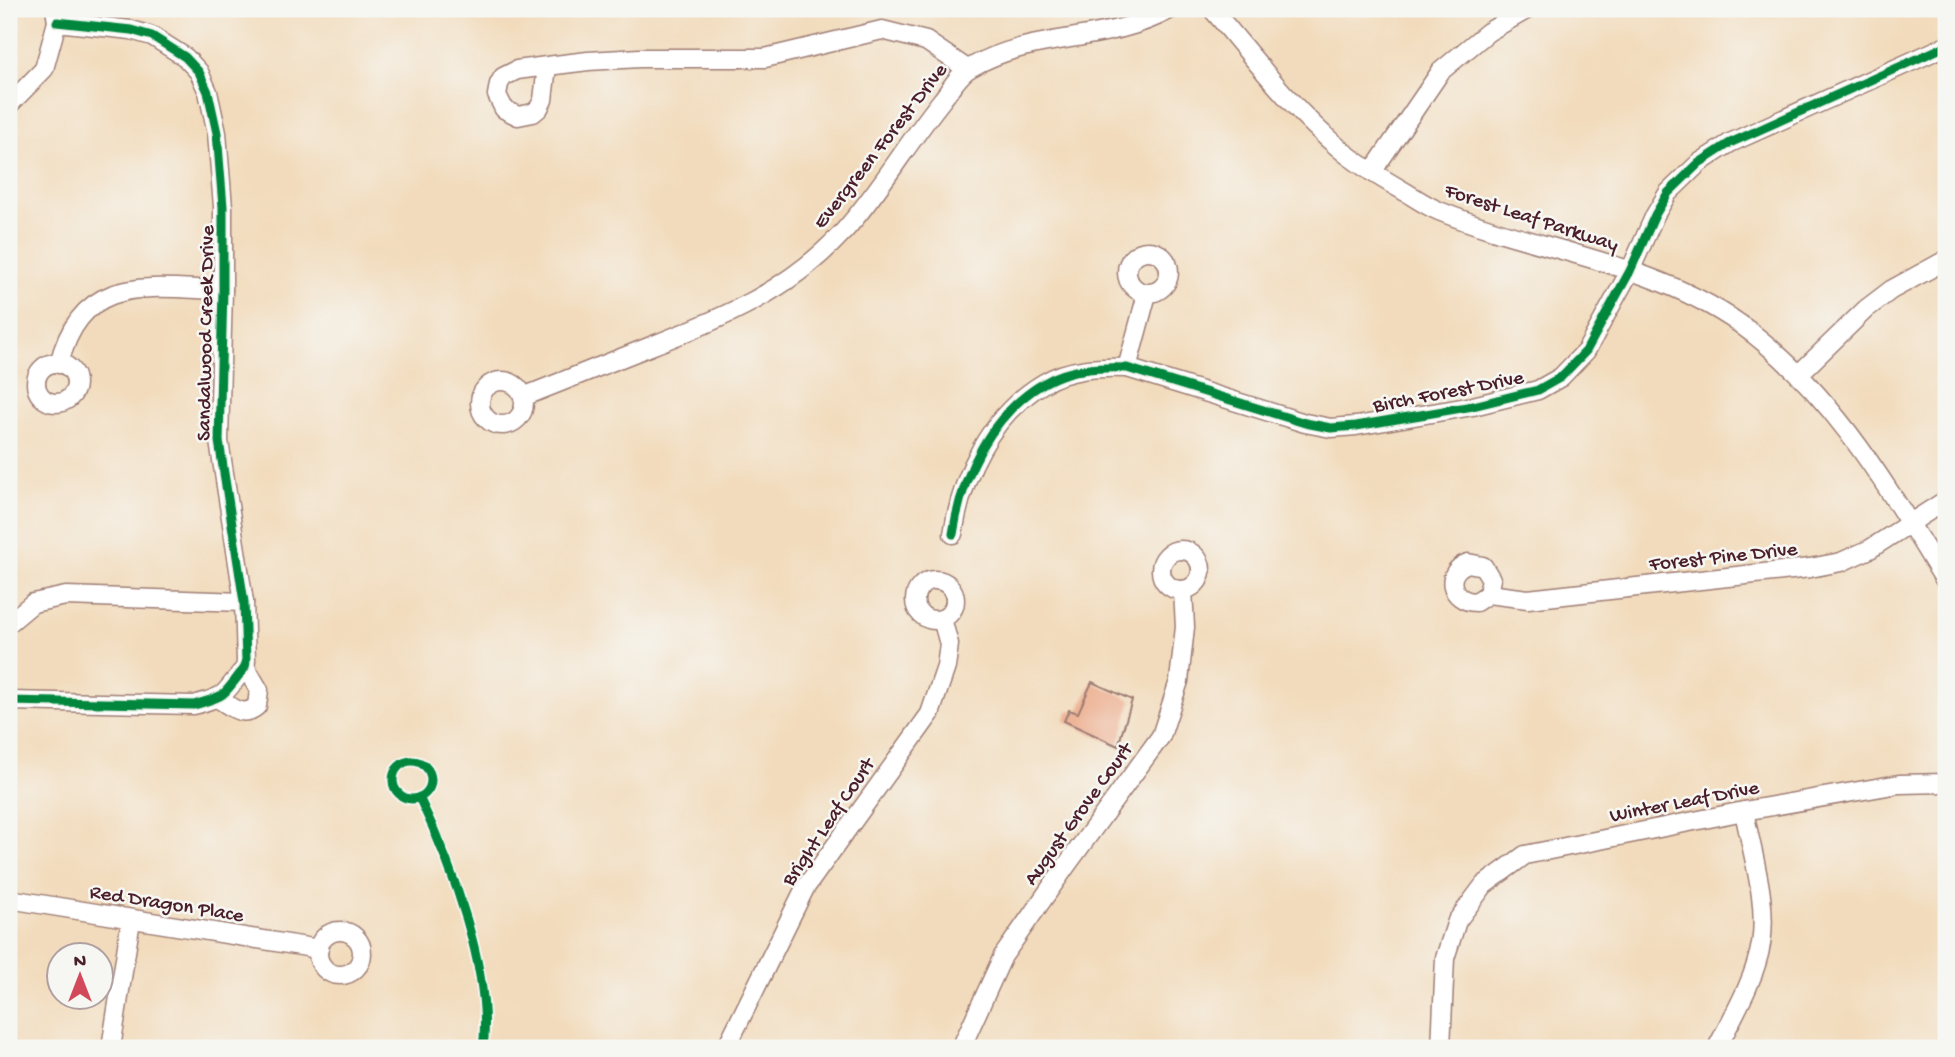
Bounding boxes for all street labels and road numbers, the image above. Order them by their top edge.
street label: Evergreen Forest Drive [809,58,955,235]
street label: Forest Leaf Parkway [1440,179,1621,259]
street label: Sandalwood Creek Drive [193,224,222,441]
street label: Birch Forest Drive [1370,366,1527,421]
street label: Forest Pine Drive [1647,538,1800,579]
street label: August Grove Court [1020,737,1141,891]
street label: Bright Leaf Court [777,752,883,893]
street label: Winter Leaf Drive [1608,776,1763,830]
street label: Red Dragon Place [88,881,246,930]

